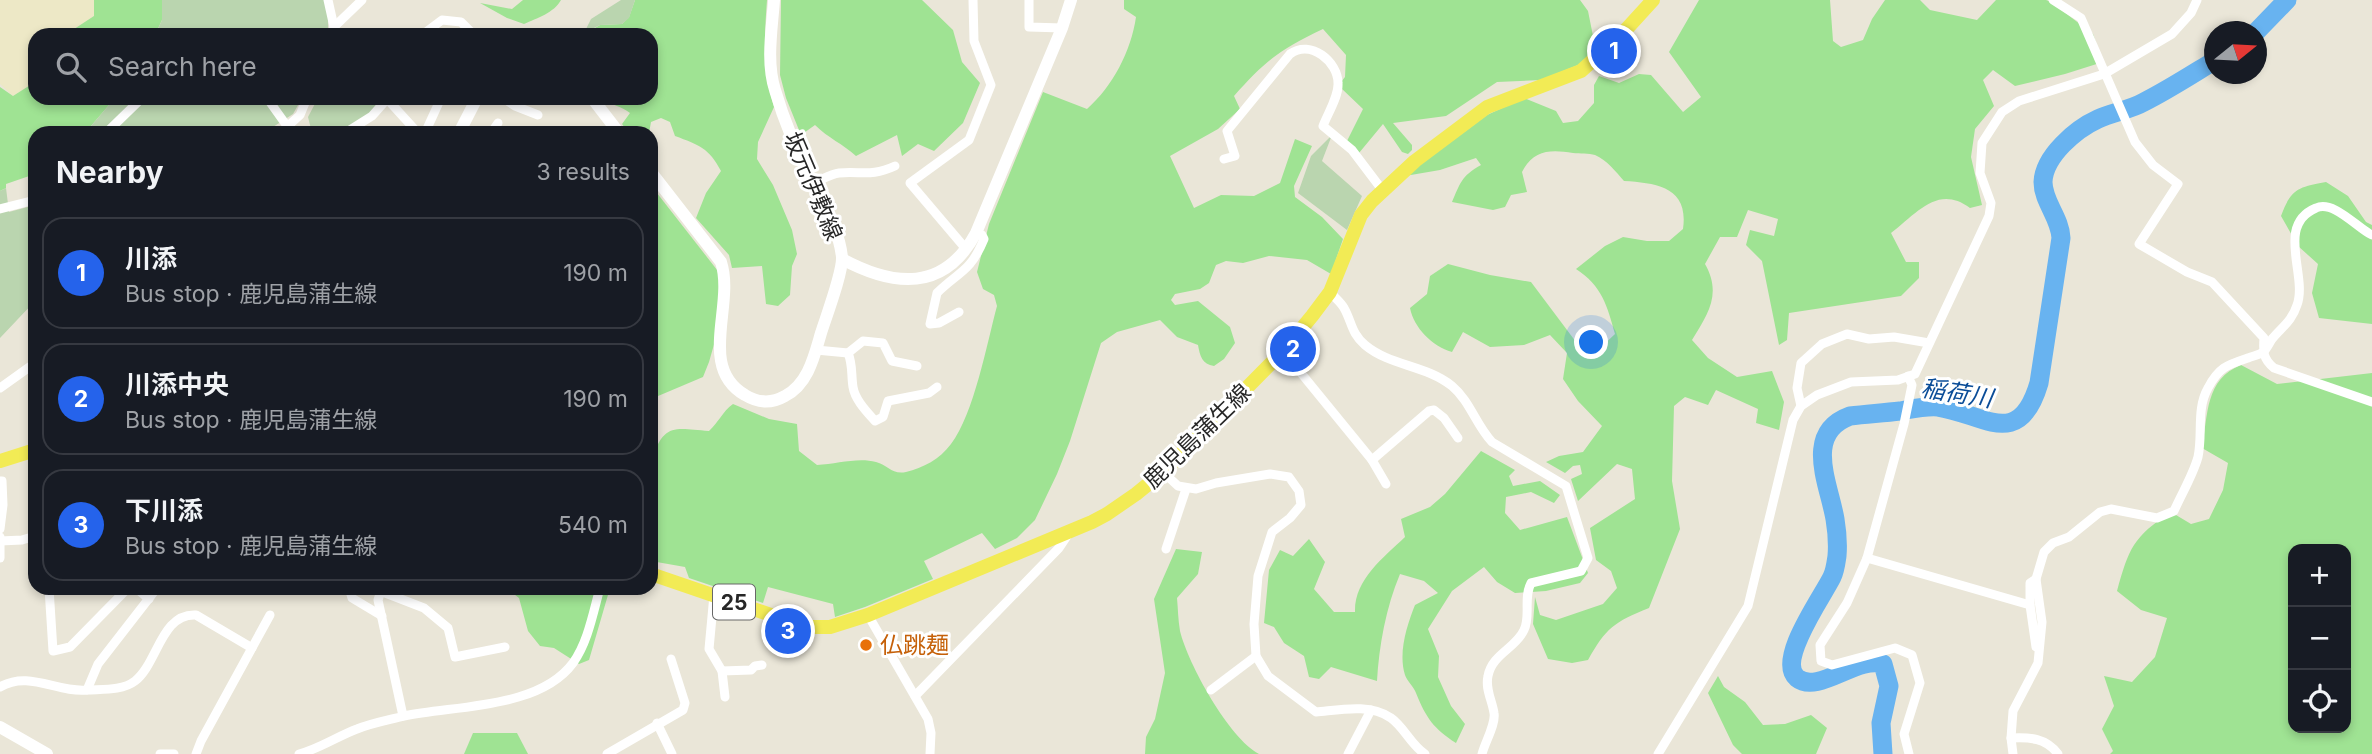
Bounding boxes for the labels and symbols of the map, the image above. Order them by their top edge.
north arrow [2204,21,2267,84]
pin: 1 [1591,25,1637,77]
street label: 坂元伊敷線 [778,128,848,244]
pin: 2 [1270,323,1316,375]
your location [1574,325,1608,359]
water label: 稲荷川 [1919,373,1998,413]
street label: 鹿児島蒲生線 [1138,378,1256,494]
road number: 25 [713,584,755,620]
pin: 3 [765,605,811,657]
place label: 仏跳麺 [880,631,949,659]
marker: 仏跳麺 [858,637,874,653]

